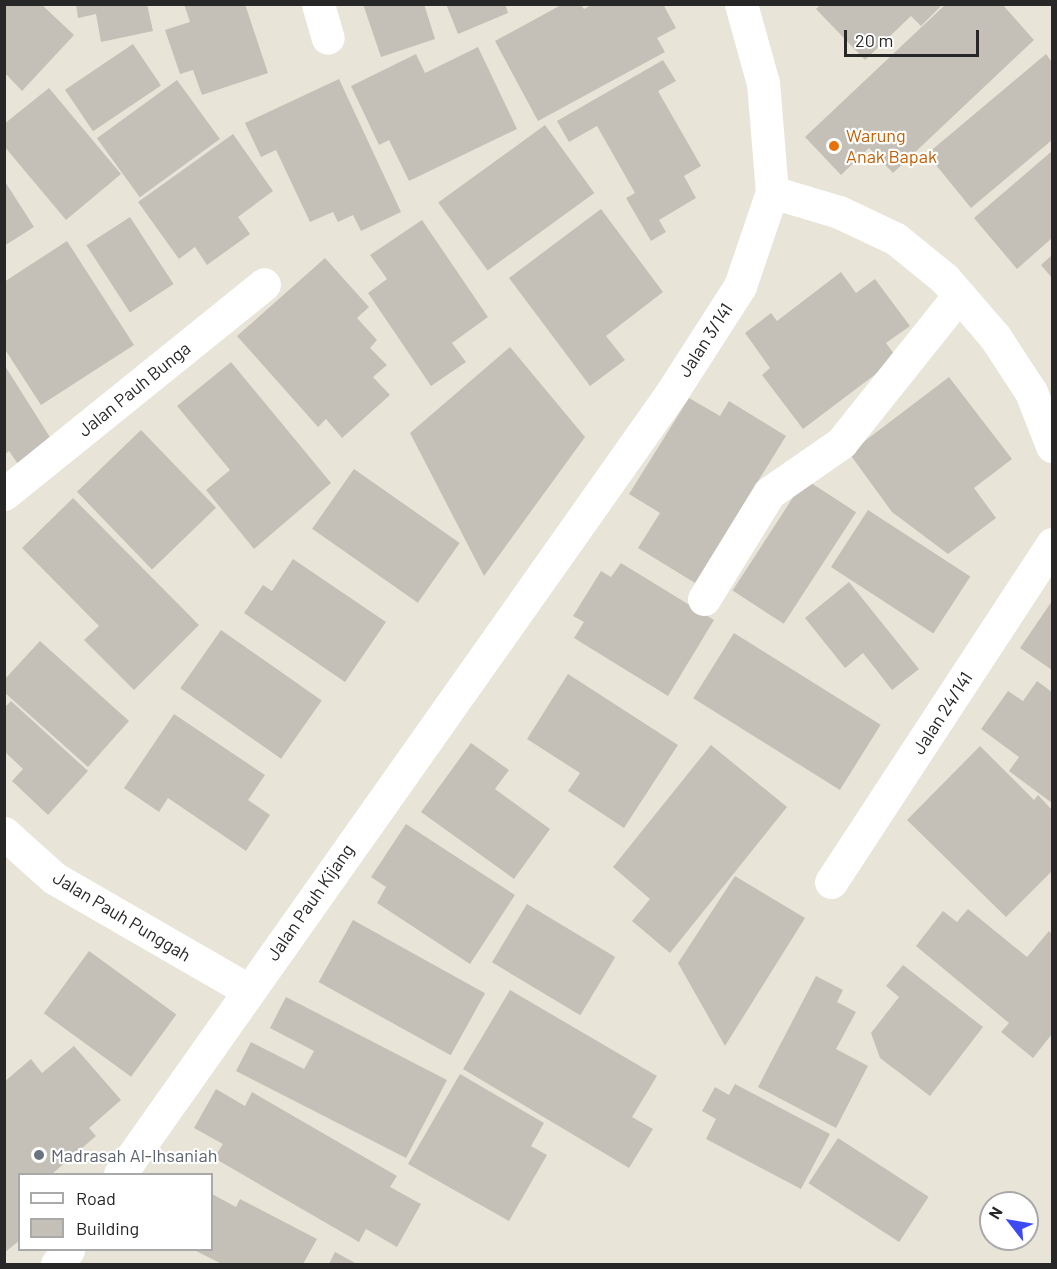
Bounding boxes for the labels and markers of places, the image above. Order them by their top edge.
place label: Warung Anak Bapak [846,125,937,168]
marker: Warung Anak Bapak [827,139,841,153]
place label: Madrasah Al-Ihsaniah [51,1144,217,1166]
marker: Madrasah Al-Ihsaniah [32,1148,46,1162]

